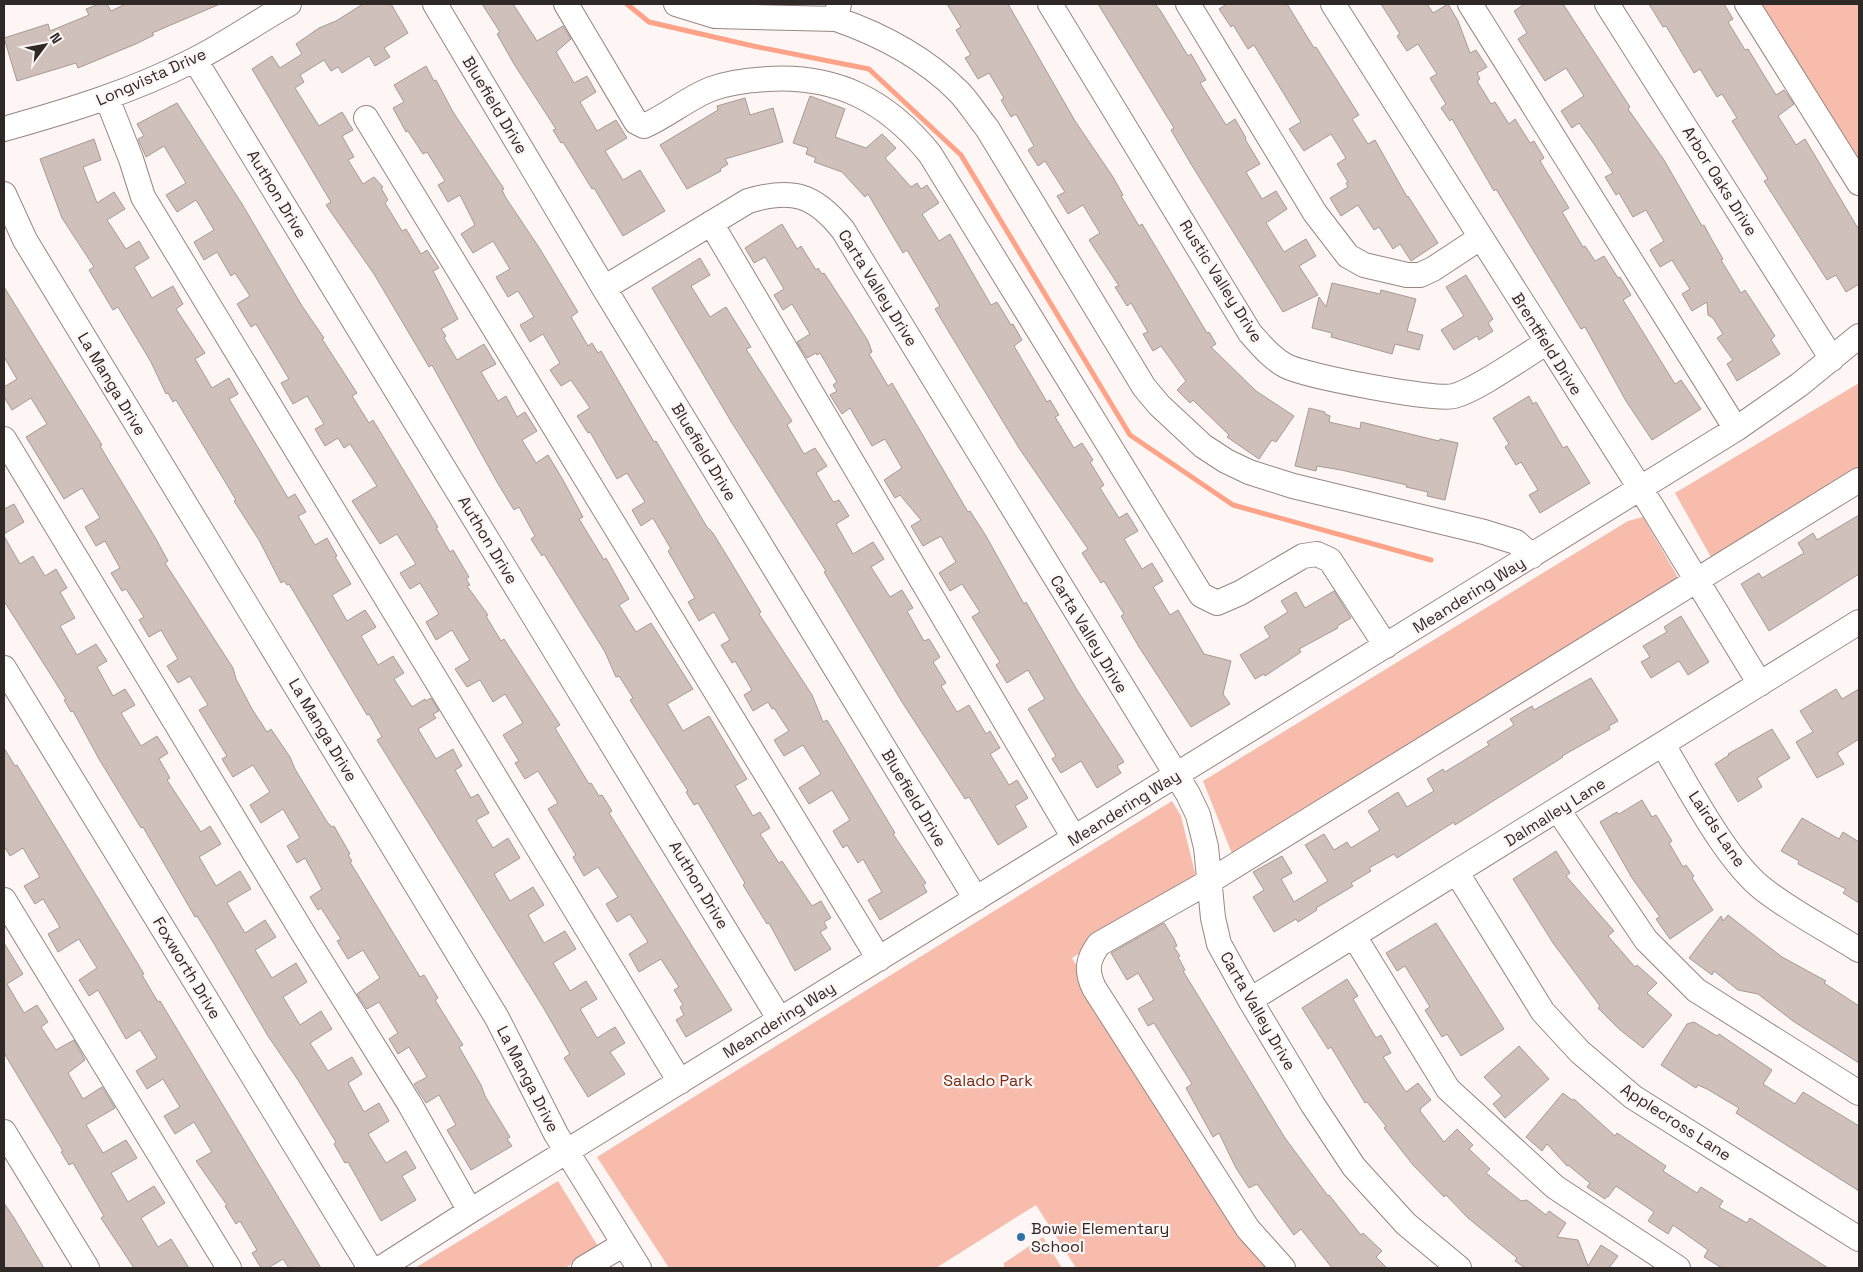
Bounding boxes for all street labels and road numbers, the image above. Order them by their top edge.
street label: Longvista Drive [93,43,209,111]
street label: Bluefield Drive [458,52,532,158]
street label: Arbor Oaks Drive [1678,122,1762,240]
street label: Authon Drive [242,146,312,242]
street label: Rustic Valley Drive [1175,216,1267,346]
street label: Carta Valley Drive [834,226,922,350]
street label: Brentfield Drive [1507,289,1587,399]
street label: La Manga Drive [73,329,151,439]
street label: Bluefield Drive [667,399,741,505]
street label: Authon Drive [453,492,523,588]
street label: Meandering Way [1409,552,1529,638]
street label: Carta Valley Drive [1045,571,1133,697]
street label: La Manga Drive [284,675,362,785]
street label: Bluefield Drive [877,745,951,851]
street label: Meandering Way [1064,765,1184,851]
street label: Dalmalley Lane [1501,773,1609,851]
street label: Lairds Lane [1684,787,1750,871]
street label: Authon Drive [664,837,734,933]
street label: Foxworth Drive [148,913,226,1023]
street label: Carta Valley Drive [1215,948,1301,1074]
street label: Meandering Way [719,977,839,1063]
street label: La Manga Drive [492,1022,564,1136]
street label: Applecross Lane [1617,1078,1735,1166]

